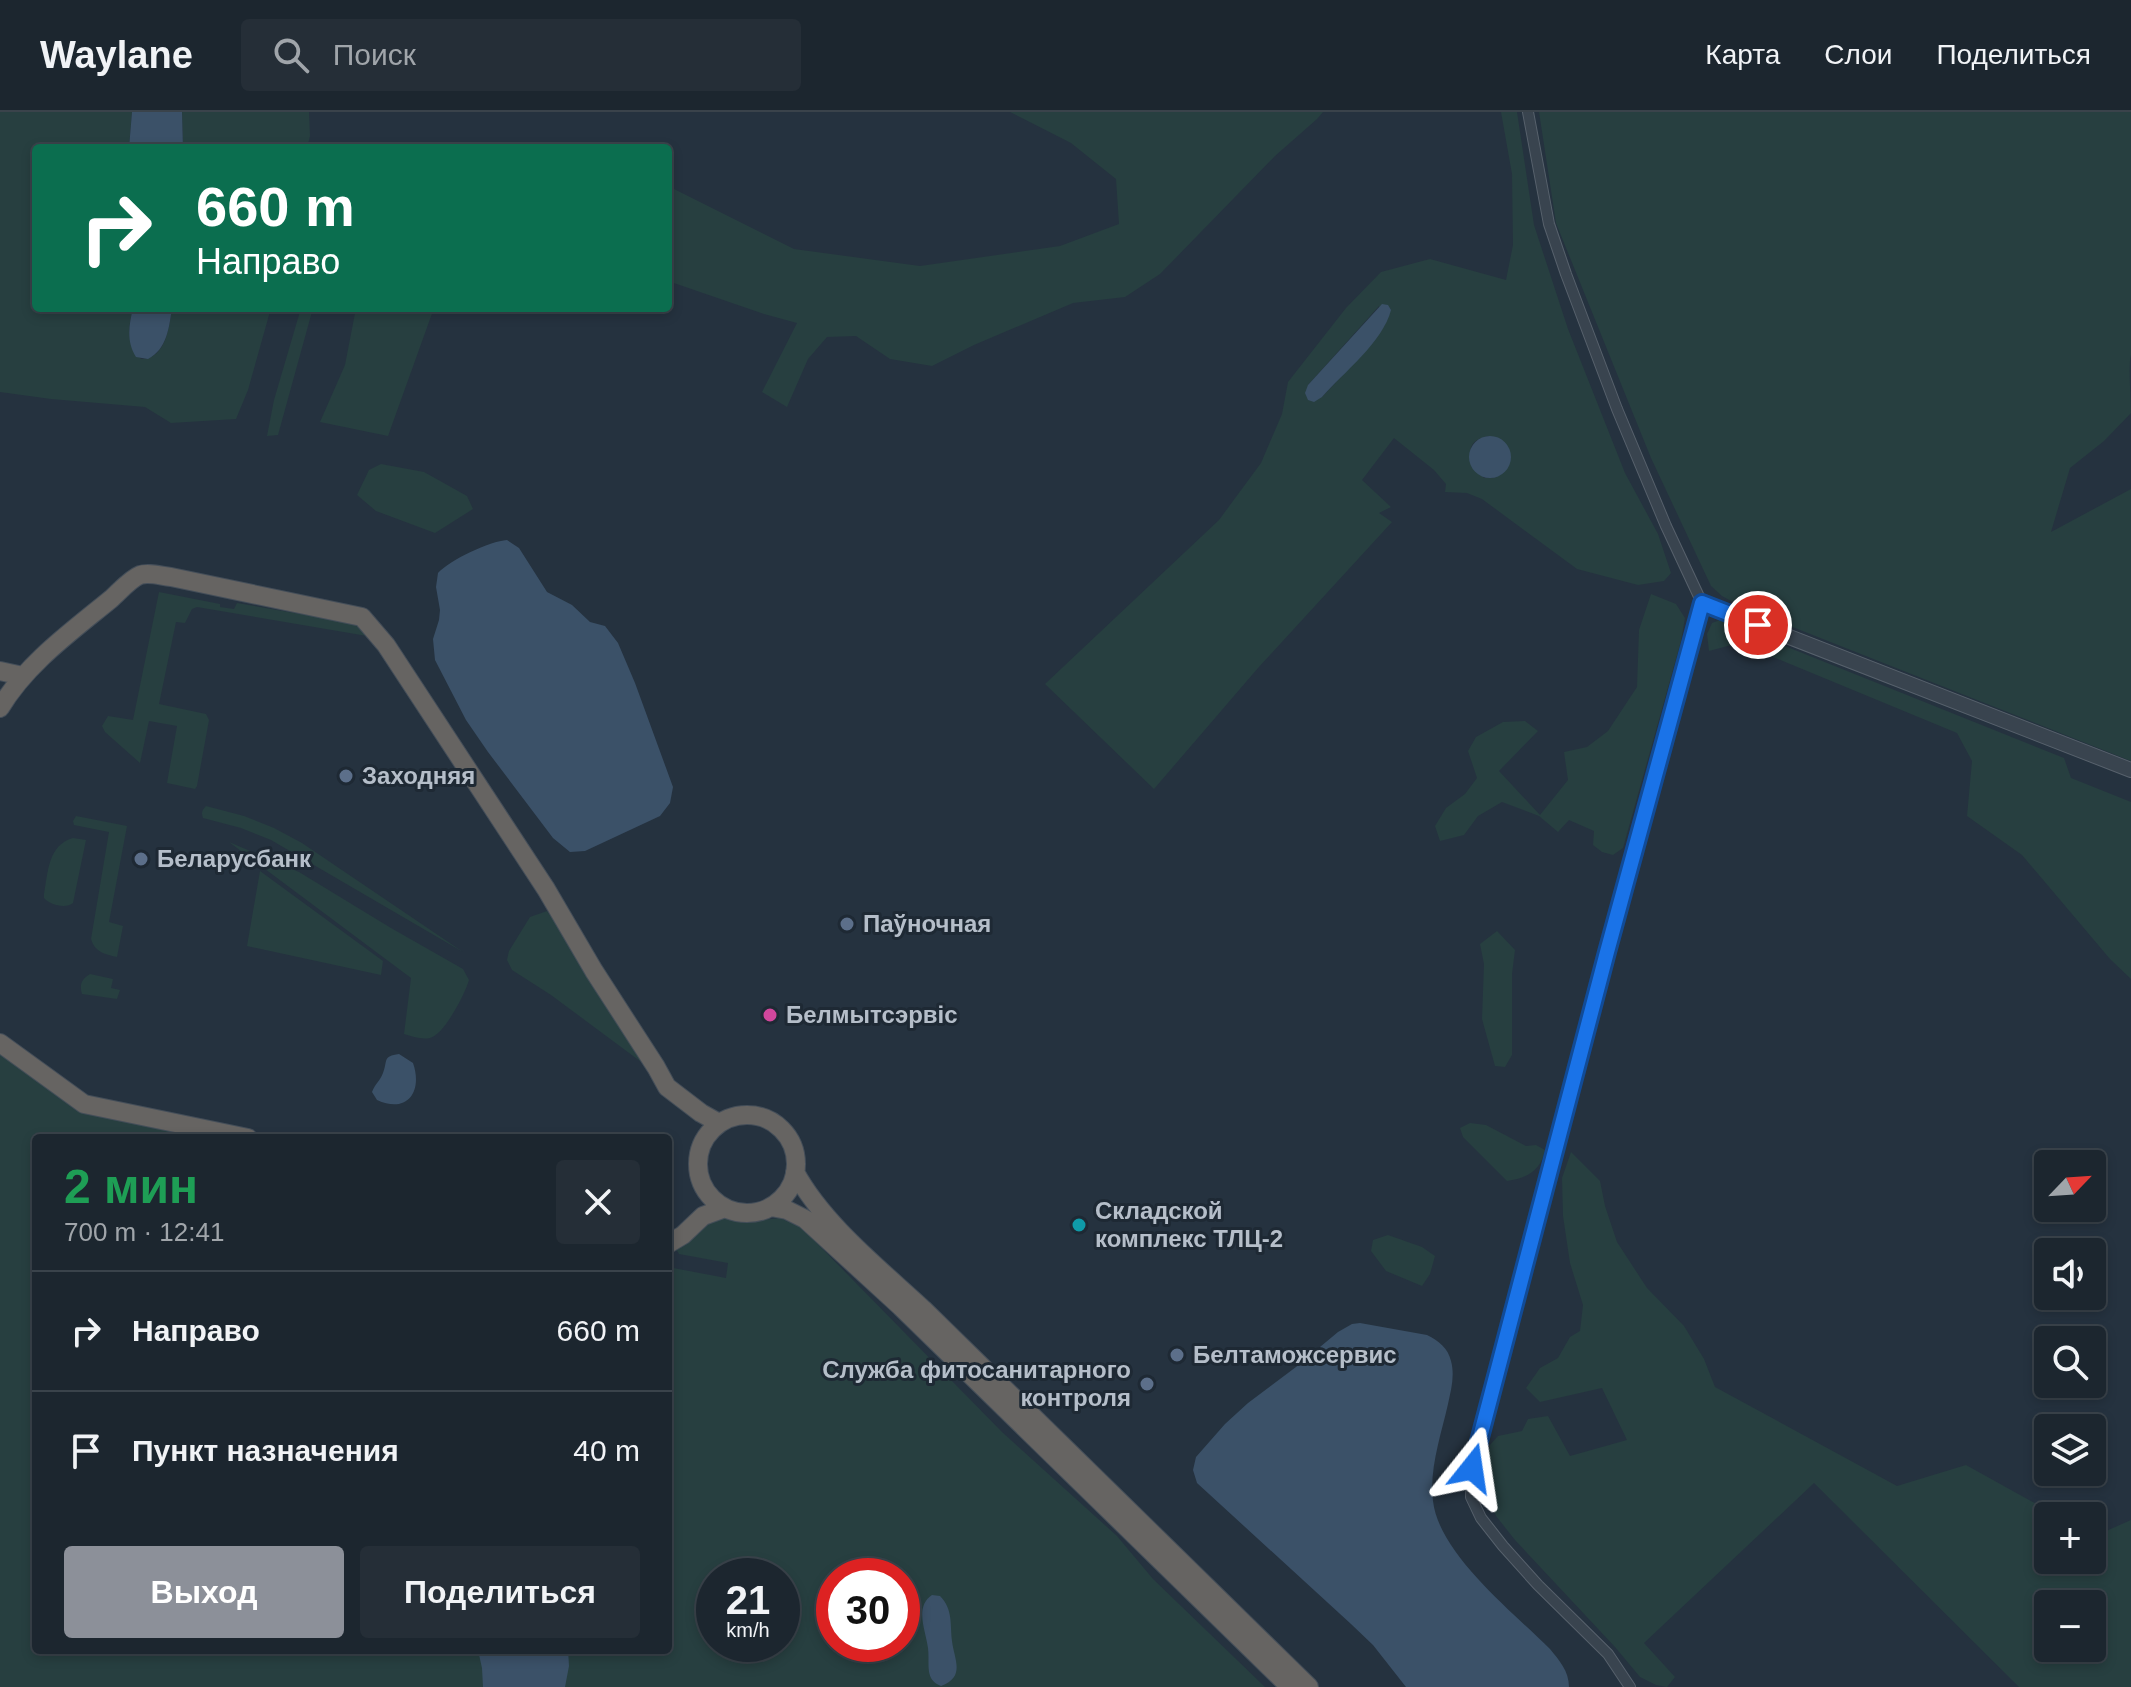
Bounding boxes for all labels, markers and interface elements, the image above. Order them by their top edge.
search box [241,19,801,91]
icon: search [269,33,313,77]
text: Waylane [40,34,193,76]
text: Поиск [333,38,416,71]
text: Карта [1705,39,1780,70]
text: Слои [1824,39,1892,70]
text: Поделиться [1936,39,2091,70]
text: 660 m [196,175,355,238]
icon: right [64,176,168,280]
text: Направо [196,241,340,282]
pin [1724,591,1792,659]
icon: arrive [1736,603,1780,647]
place label: Заходняя [362,762,475,789]
marker: Заходняя [337,767,355,785]
place label: Беларусбанк [157,845,312,872]
marker: Беларусбанк [132,850,150,868]
place label: Паўночная [863,910,991,937]
marker: Паўночная [838,915,856,933]
place label: Белмытсэрвіс [786,1001,958,1028]
marker: Белмытсэрвіс [761,1006,779,1024]
north arrow [2034,1150,2106,1222]
map controls [2034,1150,2106,1662]
text: 2 мин [64,1160,198,1213]
button: close [556,1160,640,1244]
place label: Складской комплекс ТЛЦ-2 [1095,1197,1283,1252]
marker: Складской комплекс ТЛЦ-2 [1070,1216,1088,1234]
text: 700 m · 12:41 [64,1217,224,1247]
button: sound [2034,1238,2106,1310]
icon: right [64,1309,108,1353]
text: Направо [132,1314,260,1347]
text: 660 m [557,1314,640,1347]
button: search [2034,1326,2106,1398]
place label: Белтаможсервис [1193,1341,1397,1368]
marker: Белтаможсервис [1168,1346,1186,1364]
place label: Служба фитосанитарного контроля [822,1356,1131,1411]
marker: Служба фитосанитарного контроля [1138,1375,1156,1393]
button: layers [2034,1414,2106,1486]
position arrow [1430,1426,1514,1510]
icon: arrive [64,1429,108,1473]
text: Пункт назначения [132,1434,399,1467]
text: 40 m [573,1434,640,1467]
button: + [2034,1502,2106,1574]
button: Выход [64,1546,344,1638]
button: Поделиться [360,1546,640,1638]
speed limit sign: 30 [816,1558,920,1662]
text: 21 [726,1578,770,1622]
button: − [2034,1590,2106,1662]
text: km/h [726,1619,770,1641]

